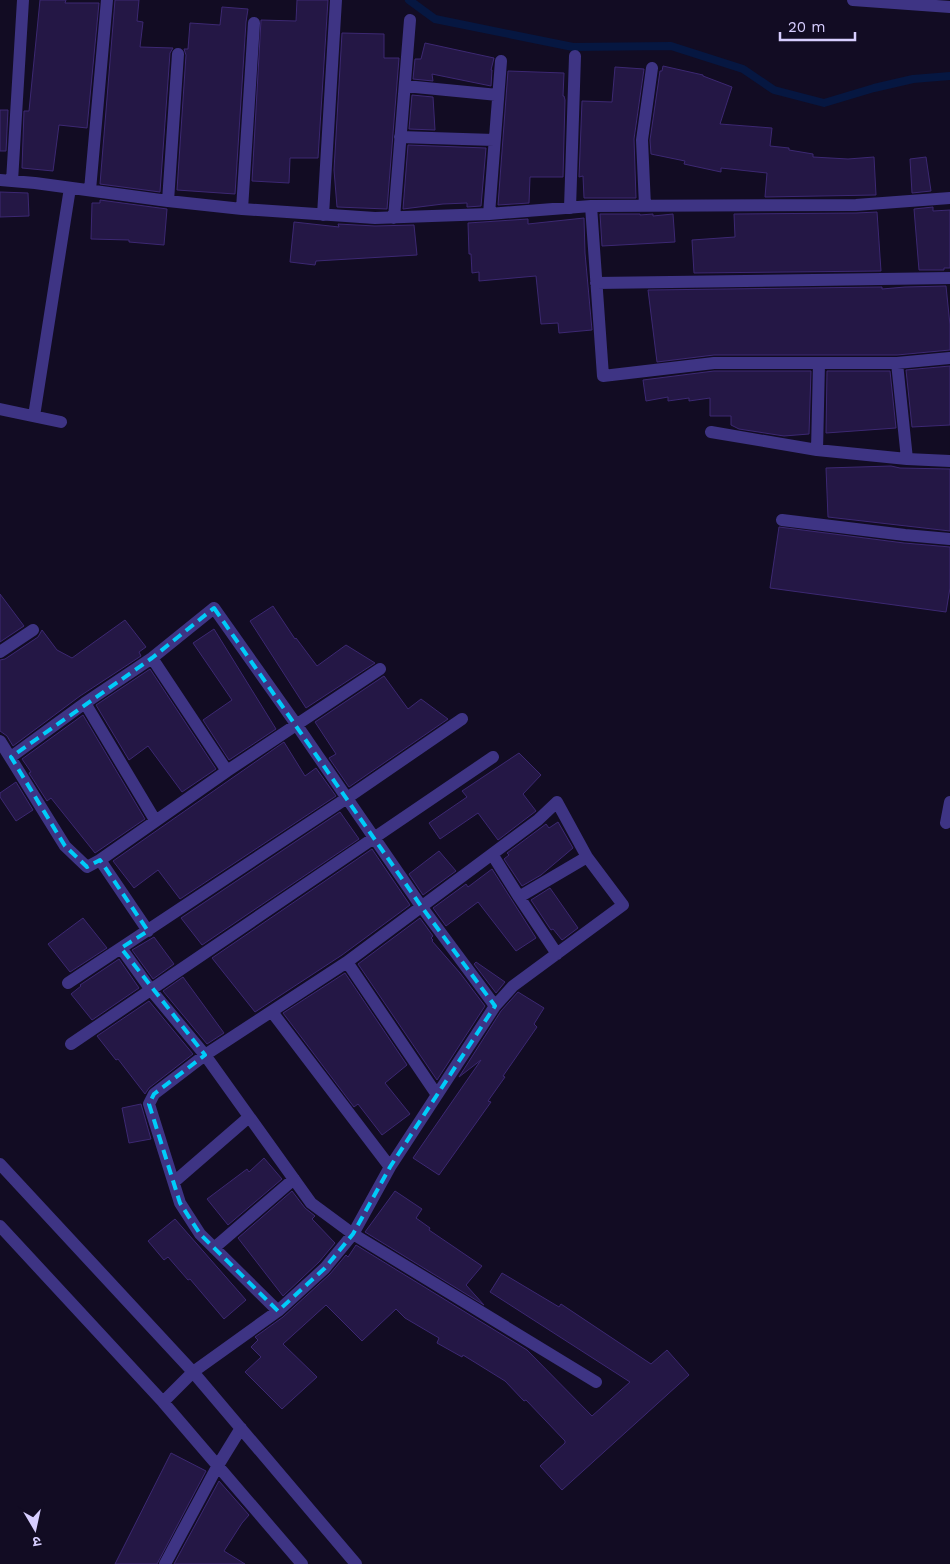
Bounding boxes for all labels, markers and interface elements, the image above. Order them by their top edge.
scale bar [780,10,855,42]
text: 20 m [788,18,826,36]
north arrow [10,1504,60,1554]
text: उ [31,1533,42,1551]

